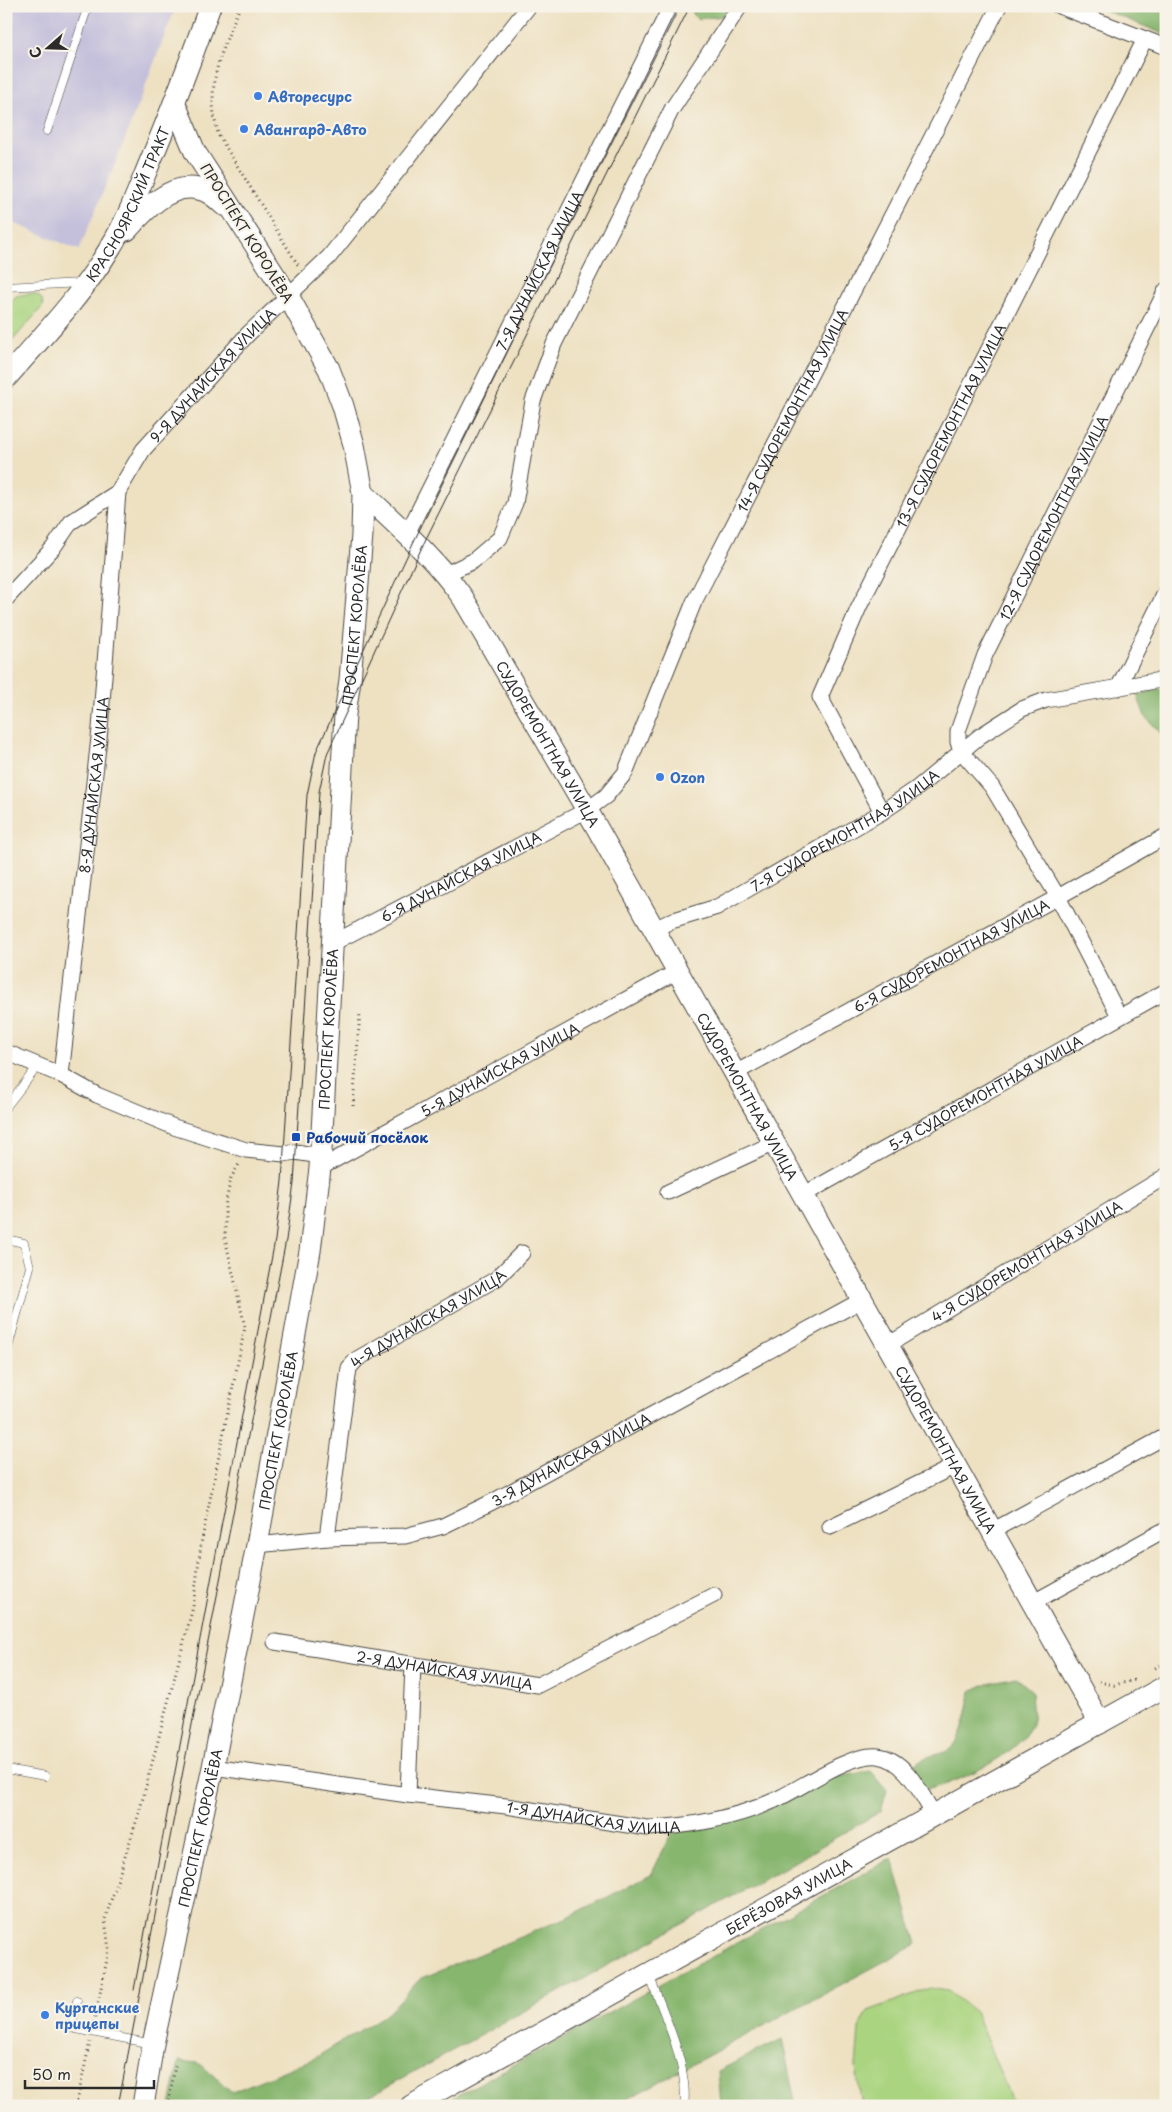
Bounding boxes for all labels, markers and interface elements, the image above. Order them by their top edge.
north arrow [22,22,72,72]
text: С [24,44,47,61]
place label: Авторесурс [268,86,352,107]
marker: Авторесурс [252,90,264,102]
place label: Авангард-Авто [254,119,367,140]
street label: КРАСНОЯРСКИЙ ТРАКТ [80,123,174,286]
marker: Авангард-Авто [238,123,250,135]
street label: ПРОСПЕКТ КОРОЛЁВА [195,159,299,307]
street label: 7-Я ДУНАЙСКАЯ УЛИЦА [490,186,588,354]
street label: 9-Я ДУНАЙСКАЯ УЛИЦА [145,303,280,447]
street label: 14-Я СУДОРЕМОНТНАЯ УЛИЦА [731,305,853,516]
street label: 13-Я СУДОРЕМОНТНАЯ УЛИЦА [890,319,1011,531]
street label: 12-Я СУДОРЕМОНТНАЯ УЛИЦА [993,411,1113,624]
street label: ПРОСПЕКТ КОРОЛЁВА [336,544,372,707]
street label: СУДОРЕМОНТНАЯ УЛИЦА [491,657,605,831]
street label: 8-Я ДУНАЙСКАЯ УЛИЦА [73,695,113,874]
street label: 7-Я СУДОРЕМОНТНАЯ УЛИЦА [746,764,943,896]
place label: Ozon [670,767,705,788]
marker: Ozon [654,771,666,783]
street label: 6-Я ДУНАЙСКАЯ УЛИЦА [377,825,545,927]
street label: 6-Я СУДОРЕМОНТНАЯ УЛИЦА [849,893,1053,1017]
street label: ПРОСПЕКТ КОРОЛЁВА [313,948,343,1110]
street label: СУДОРЕМОНТНАЯ УЛИЦА [692,1008,803,1184]
street label: 5-Я ДУНАЙСКАЯ УЛИЦА [417,1017,583,1121]
street label: 5-Я СУДОРЕМОНТНАЯ УЛИЦА [884,1030,1086,1156]
place label: Рабочий посёлок [306,1127,428,1148]
marker: Рабочий посёлок [290,1131,302,1143]
street label: 4-Я СУДОРЕМОНТНАЯ УЛИЦА [927,1195,1126,1327]
street label: 4-Я ДУНАЙСКАЯ УЛИЦА [344,1264,511,1372]
street label: ПРОСПЕКТ КОРОЛЁВА [253,1349,302,1512]
street label: СУДОРЕМОНТНАЯ УЛИЦА [891,1361,1002,1537]
street label: 3-Я ДУНАЙСКАЯ УЛИЦА [488,1407,654,1511]
street label: 2-Я ДУНАЙСКАЯ УЛИЦА [355,1645,535,1695]
street label: ПРОСПЕКТ КОРОЛЁВА [172,1747,227,1909]
street label: 1-Я ДУНАЙСКАЯ УЛИЦА [505,1796,681,1839]
street label: БЕРЁЗОВАЯ УЛИЦА [722,1852,856,1939]
place label: Курганские прицепы [55,1997,140,2034]
marker: Курганские прицепы [39,2009,51,2021]
scale bar [25,2057,154,2089]
text: 50 m [32,2062,71,2085]

